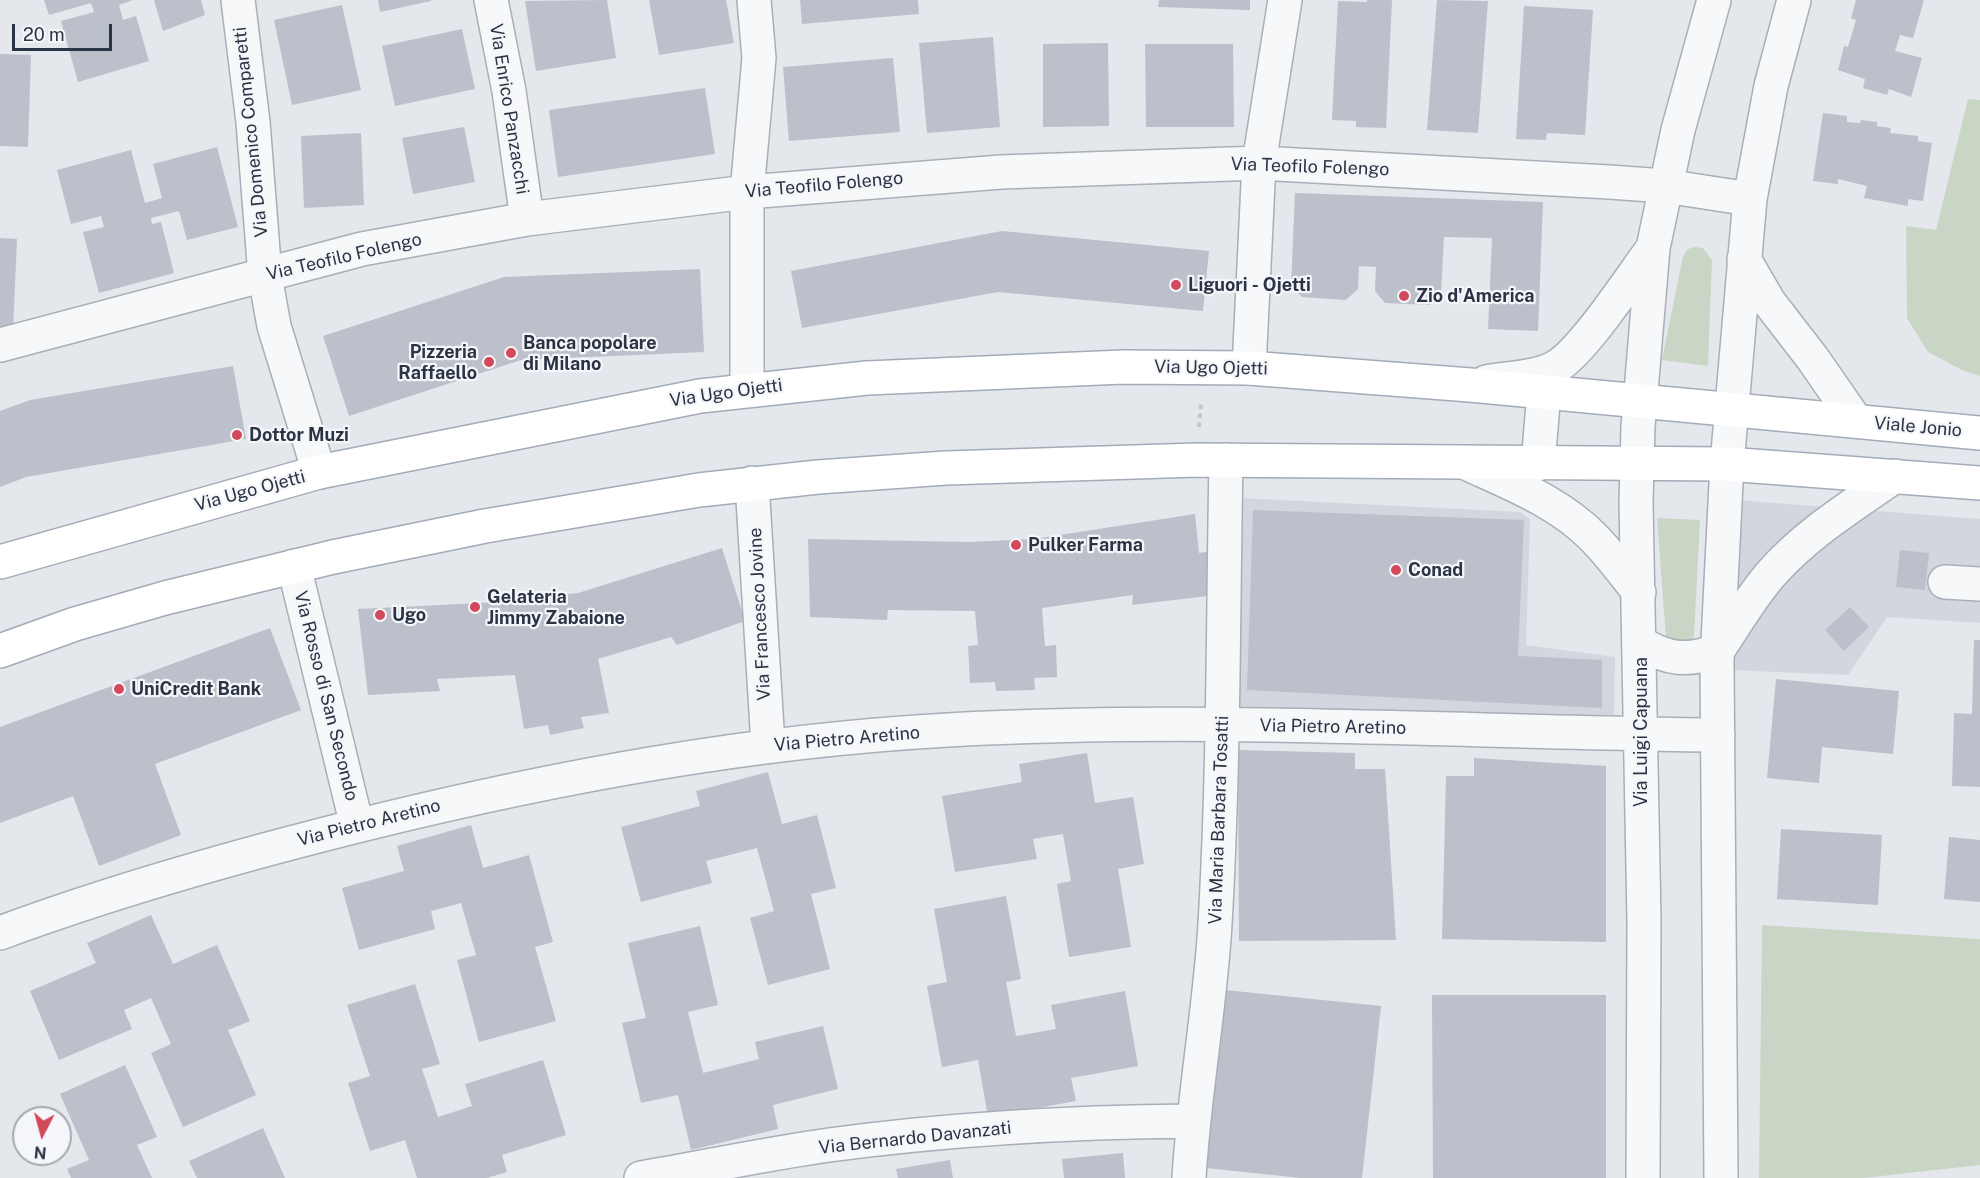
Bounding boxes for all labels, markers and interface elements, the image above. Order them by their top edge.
scale bar [15,12,116,50]
street label: Via Enrico Panzacchi [485,22,533,196]
text: 20 m [23,24,65,45]
street label: Via Domenico Comparetti [229,26,273,238]
street label: Via Teofilo Folengo [1230,153,1390,181]
street label: Via Teofilo Folengo [744,167,904,203]
street label: Via Teofilo Folengo [264,229,424,285]
place label: Liguori - Ojetti [1188,274,1311,296]
marker: Liguori - Ojetti [1169,278,1183,292]
place label: Zio d'America [1416,285,1534,307]
marker: Zio d'America [1397,289,1411,303]
place label: Banca popolare di Milano [523,332,657,374]
place label: Pizzeria Raffaello [398,341,477,384]
marker: Banca popolare di Milano [504,346,518,360]
marker: Pizzeria Raffaello [482,355,496,369]
street label: Via Ugo Ojetti [1154,356,1268,380]
street label: Via Ugo Ojetti [668,374,784,412]
street label: Viale Jonio [1873,412,1963,442]
place label: Dottor Muzi [249,424,349,446]
marker: Dottor Muzi [230,428,244,442]
street label: Via Ugo Ojetti [192,466,308,516]
street label: Via Francesco Jovine [745,527,775,701]
place label: Pulker Farma [1028,534,1143,556]
marker: Pulker Farma [1009,538,1023,552]
place label: Conad [1408,559,1463,581]
marker: Conad [1389,563,1403,577]
place label: Gelateria Jimmy Zabaione [487,586,625,628]
street label: Via Rosso di San Secondo [289,589,363,803]
marker: Gelateria Jimmy Zabaione [468,600,482,614]
place label: Ugo [392,604,426,626]
marker: Ugo [373,608,387,622]
street label: Via Luigi Capuana [1630,657,1652,807]
place label: UniCredit Bank [131,678,261,700]
marker: UniCredit Bank [112,682,126,696]
street label: Via Maria Barbara Tosatti [1205,715,1233,925]
street label: Via Pietro Aretino [1260,715,1406,739]
street label: Via Pietro Aretino [773,722,921,756]
street label: Via Pietro Aretino [295,795,443,851]
north arrow [12,1106,72,1166]
street label: Via Bernardo Davanzati [817,1117,1013,1159]
text: N [33,1142,47,1163]

